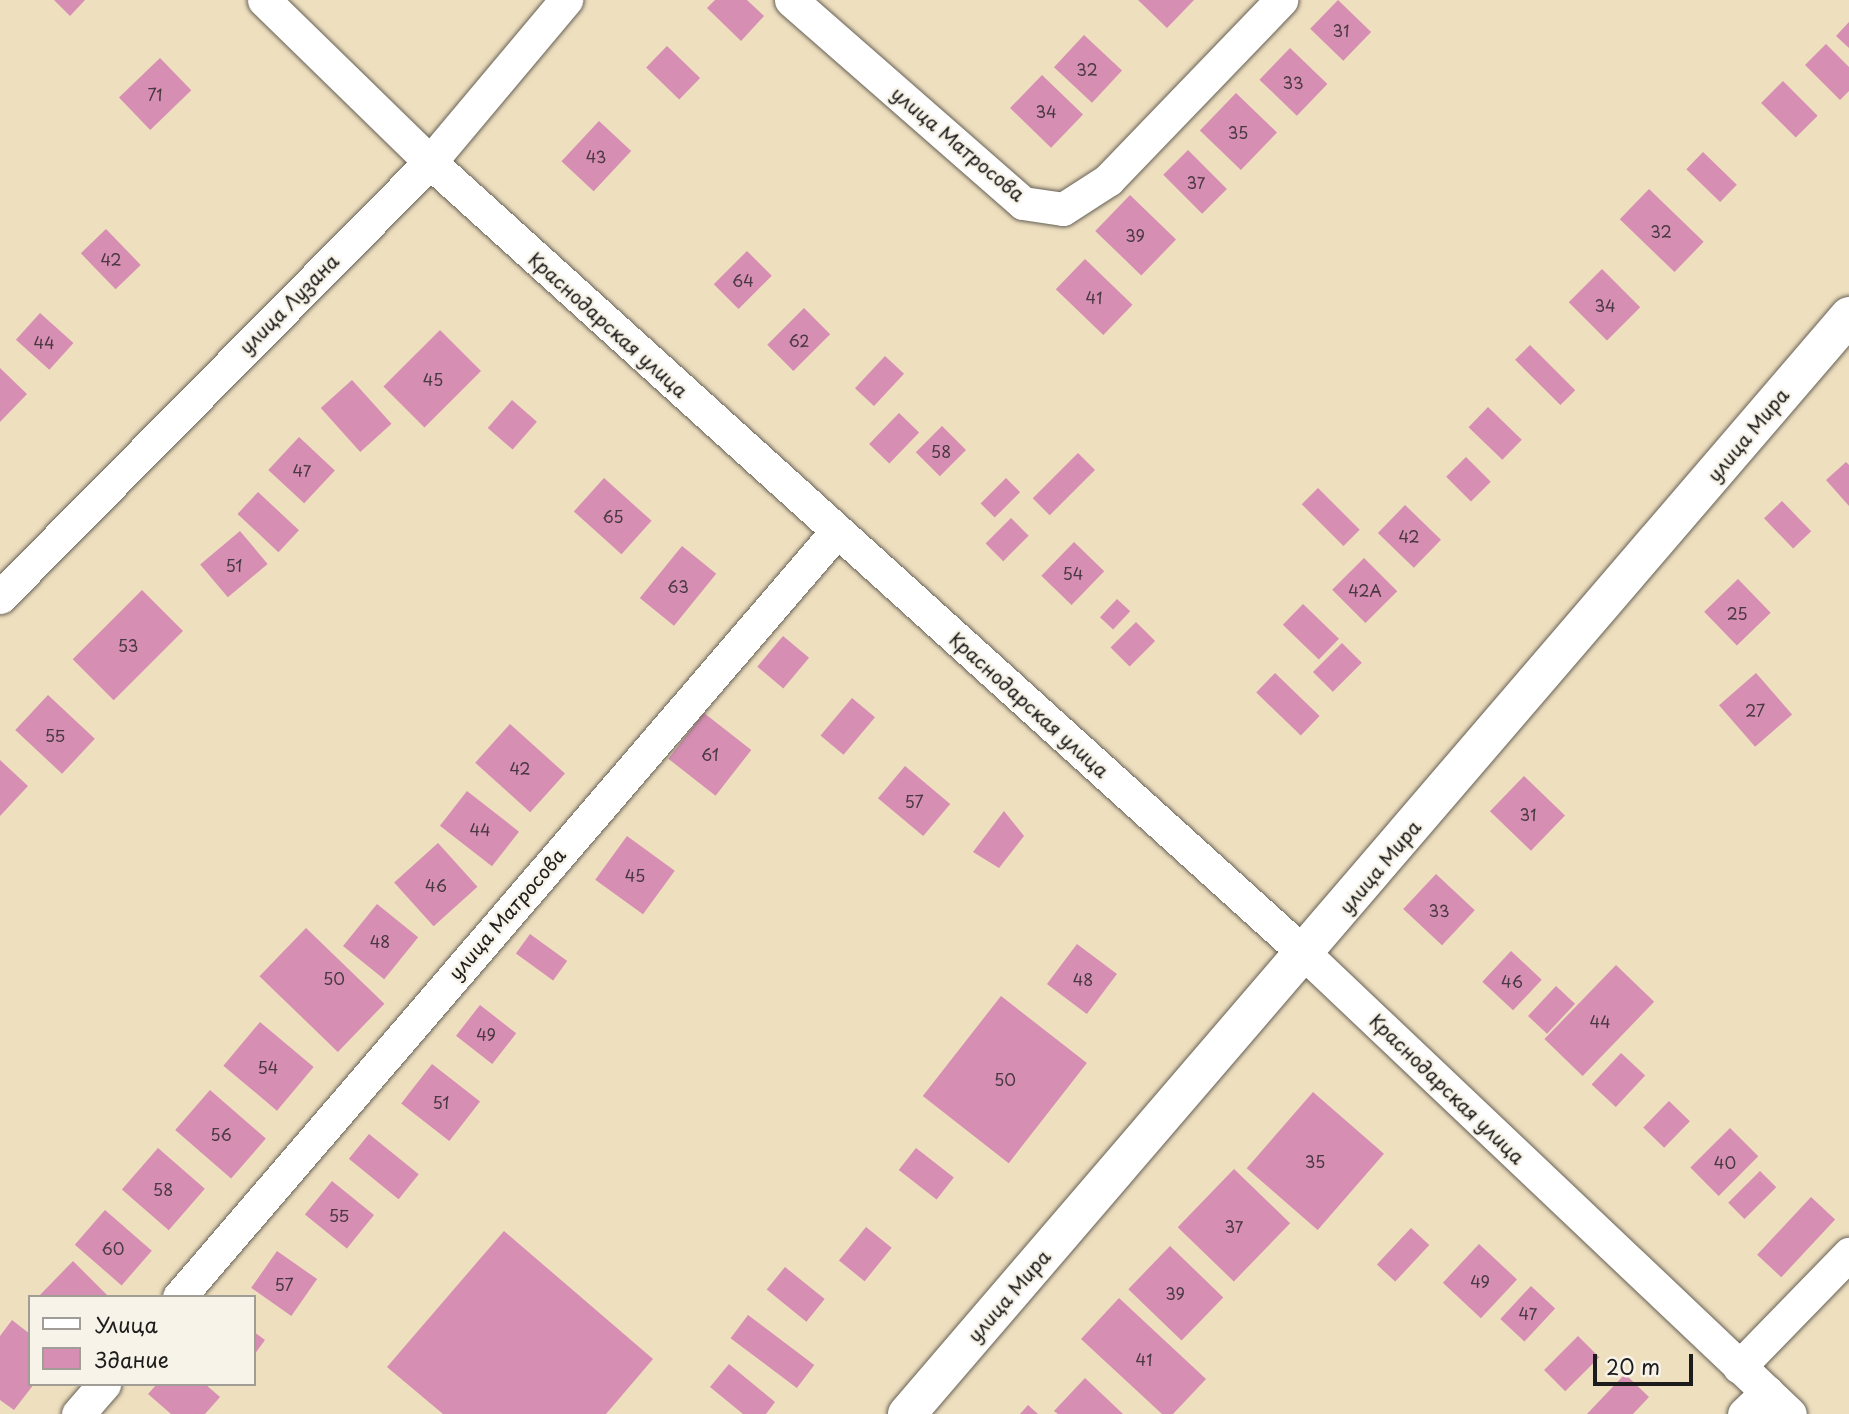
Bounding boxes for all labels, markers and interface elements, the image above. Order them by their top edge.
house number: 31 [1333,20,1349,40]
house number: 32 [1076,59,1098,79]
house number: 33 [1282,72,1304,92]
street label: улица Матросова [887,81,1029,207]
house number: 71 [148,84,162,104]
house number: 34 [1035,101,1057,121]
house number: 35 [1228,122,1248,142]
house number: 43 [586,146,606,166]
house number: 37 [1187,172,1205,192]
house number: 32 [1650,221,1672,241]
house number: 39 [1125,225,1145,245]
street label: Краснодарская улица [524,247,692,403]
house number: 42 [100,249,122,269]
street label: улица Лузана [234,249,344,359]
house number: 64 [732,270,754,290]
house number: 41 [1086,287,1102,307]
house number: 34 [1594,295,1616,315]
house number: 62 [788,330,810,350]
house number: 44 [33,332,55,352]
house number: 45 [423,369,443,389]
street label: улица Мира [1702,383,1794,487]
house number: 58 [931,441,951,461]
house number: 47 [293,460,311,480]
house number: 65 [602,506,624,526]
house number: 42 [1398,526,1420,546]
house number: 51 [225,555,243,575]
house number: 54 [1063,563,1083,583]
house number: 63 [667,576,689,596]
house number: 42А [1348,580,1382,600]
house number: 25 [1726,603,1748,623]
street label: Краснодарская улица [945,627,1113,783]
house number: 53 [118,635,138,655]
house number: 27 [1745,700,1765,720]
house number: 55 [45,725,65,745]
house number: 61 [701,744,719,764]
house number: 42 [509,758,531,778]
house number: 57 [904,791,924,811]
house number: 31 [1520,804,1536,824]
street label: улица Мира [1334,815,1426,919]
house number: 44 [469,819,491,839]
street label: улица Матросова [443,843,571,985]
house number: 45 [625,865,645,885]
house number: 46 [425,875,447,895]
house number: 33 [1428,900,1450,920]
house number: 48 [370,931,390,951]
house number: 50 [323,968,345,988]
house number: 48 [1073,969,1093,989]
house number: 46 [1501,971,1523,991]
street label: Краснодарская улица [1365,1009,1529,1169]
house number: 44 [1589,1011,1611,1031]
house number: 49 [476,1024,496,1044]
house number: 54 [258,1057,278,1077]
house number: 50 [994,1069,1016,1089]
house number: 51 [432,1092,450,1112]
house number: 56 [210,1124,232,1144]
house number: 35 [1305,1151,1325,1171]
house number: 40 [1714,1152,1736,1172]
house number: 58 [153,1179,173,1199]
house number: 55 [329,1205,349,1225]
house number: 37 [1225,1216,1243,1236]
house number: 60 [102,1238,124,1258]
street label: улица Мира [962,1245,1056,1347]
house number: 49 [1470,1271,1490,1291]
house number: 57 [274,1274,294,1294]
house number: 39 [1165,1283,1185,1303]
legend [28,1295,256,1386]
house number: 47 [1519,1303,1537,1323]
text: Улица [95,1308,158,1340]
scale bar [1597,1340,1697,1384]
text: Здание [95,1343,169,1375]
house number: 41 [1136,1349,1152,1369]
text: 20 m [1606,1350,1660,1382]

